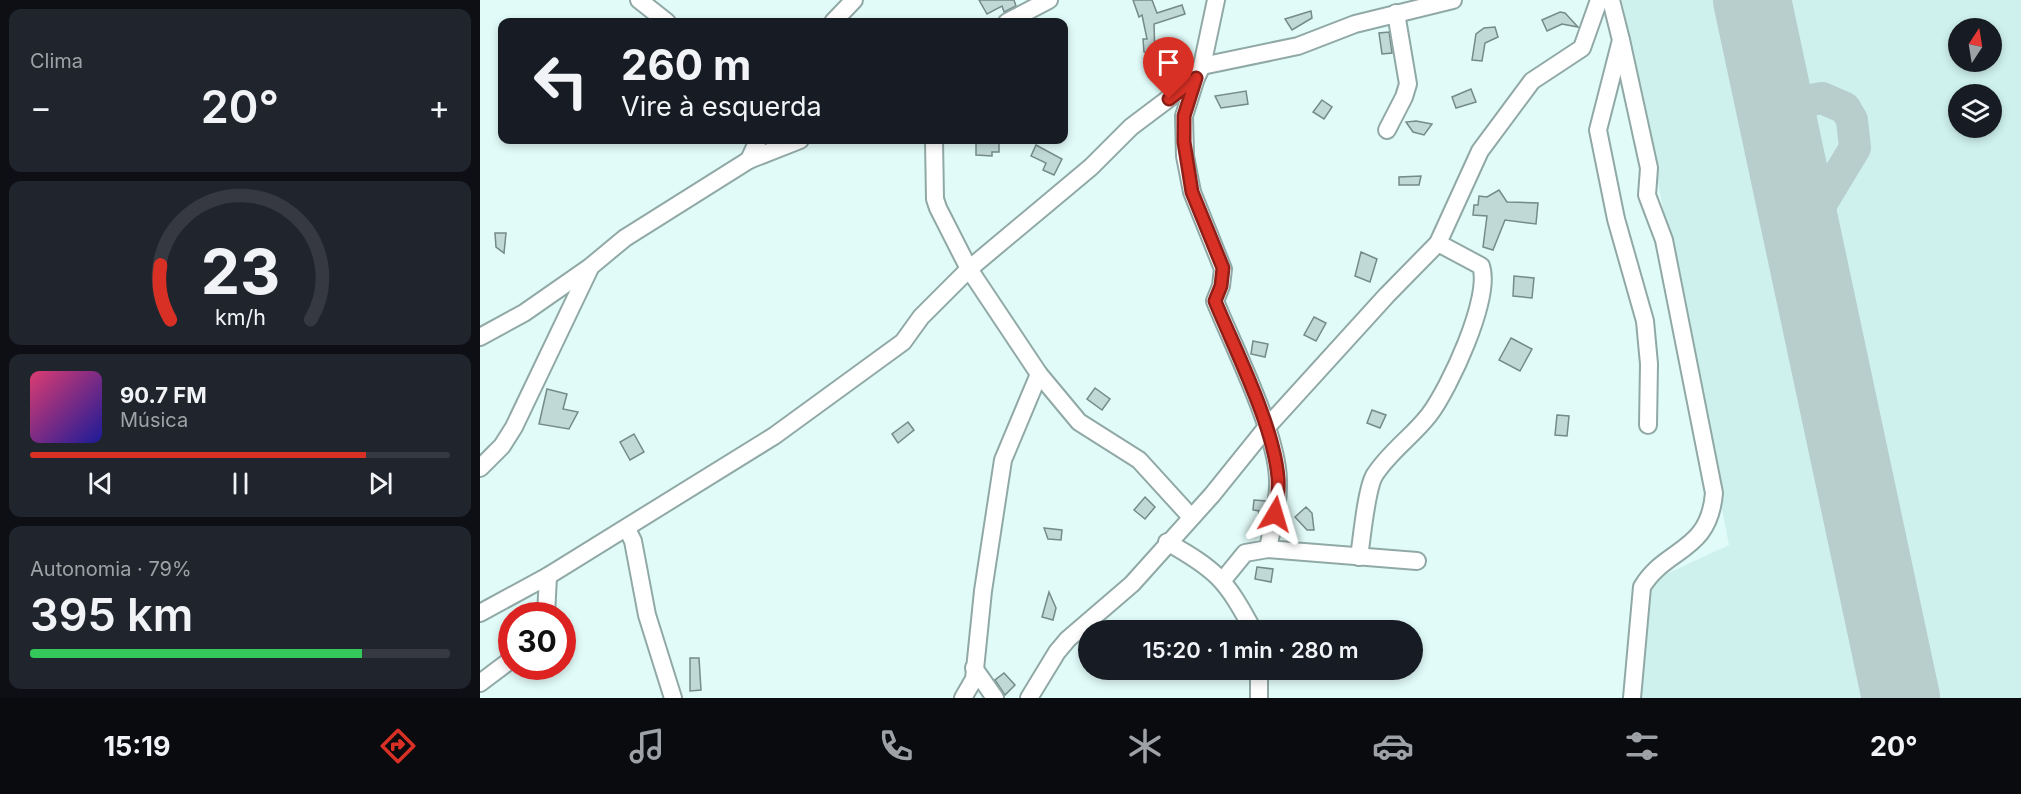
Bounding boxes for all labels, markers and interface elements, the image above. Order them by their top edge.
north arrow [1948,18,2002,72]
map controls [1948,18,2002,138]
pin [1143,37,1194,99]
text: 260 m [621,39,751,90]
icon: left [522,42,600,120]
icon: arrive [1152,46,1185,79]
text: Clima [30,49,83,73]
text: 20° [201,79,279,134]
button: layers [1948,84,2002,138]
text: − [30,87,52,127]
text: + [428,87,450,127]
text: Vire à esquerda [621,90,822,123]
text: 23 [200,234,280,309]
text: km/h [215,304,265,330]
text: 90.7 FM [120,382,207,408]
text: Música [120,408,188,432]
icon: previous [84,467,117,500]
icon: pause [224,467,257,500]
icon: next [364,467,397,500]
position arrow [1243,482,1307,546]
text: Autonomia · 79% [30,557,192,581]
text: 395 km [30,587,193,642]
speed limit sign: 30 [498,602,576,680]
text: 15:20 · 1 min · 280 m [1142,637,1359,663]
icon: directions [377,725,419,767]
icon: music [626,725,668,767]
icon: phone [875,725,917,767]
icon: climate [1124,725,1166,767]
icon: car [1372,725,1414,767]
icon: filters [1621,725,1663,767]
text: 15:19 [103,730,170,763]
text: 20° [1870,730,1918,763]

